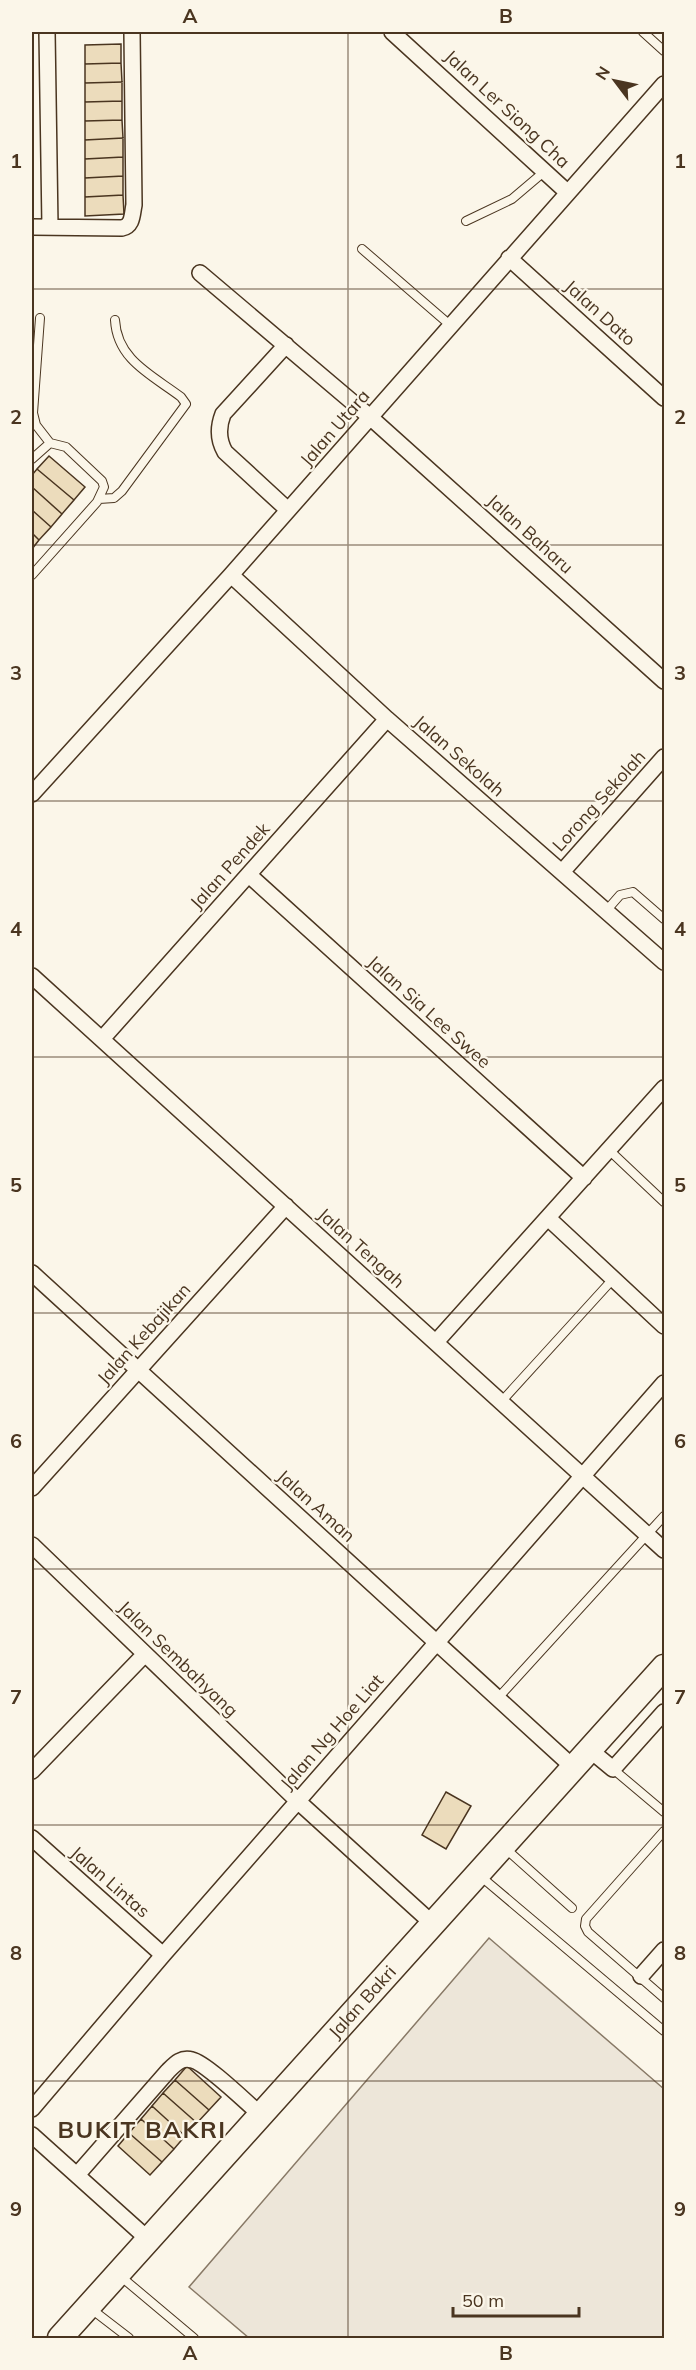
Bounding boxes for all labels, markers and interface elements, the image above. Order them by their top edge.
text: A [183,3,198,28]
text: B [499,3,513,28]
street label: Jalan Ler Siong Cha [440,45,575,173]
north arrow [585,51,645,111]
text: N [591,63,614,83]
text: 1 [10,148,22,173]
text: 1 [674,148,686,173]
street label: Jalan Dato [560,275,641,351]
street label: Jalan Utara [295,384,374,471]
text: 2 [10,404,22,429]
text: 2 [674,404,686,429]
street label: Jalan Baharu [482,489,578,578]
text: 3 [10,660,22,685]
text: 3 [674,660,686,685]
street label: Jalan Sekolah [409,710,510,801]
street label: Lorong Sekolah [547,745,650,856]
street label: Jalan Pendek [185,817,275,914]
text: 4 [10,916,22,941]
text: 4 [674,916,686,941]
street label: Jalan Sia Lee Swee [363,950,496,1073]
text: 5 [10,1172,22,1197]
text: 5 [674,1172,686,1197]
street label: Jalan Tengah [313,1203,410,1293]
street label: Jalan Kebajikan [92,1278,195,1389]
text: 6 [10,1428,22,1453]
text: 6 [674,1428,686,1453]
street label: Jalan Aman [272,1464,360,1547]
street label: Jalan Sembahyang [114,1596,243,1722]
street label: Jalan Ng Hoe Liat [275,1669,388,1794]
text: 7 [10,1684,22,1709]
text: 7 [674,1684,686,1709]
street label: Jalan Lintas [66,1841,155,1922]
text: 8 [10,1940,22,1965]
text: 8 [674,1940,686,1965]
street label: Jalan Bakri [323,1960,401,2043]
district label: BUKIT BAKRI [57,2114,227,2144]
text: 9 [10,2196,22,2221]
text: 9 [674,2196,686,2221]
scale bar [453,2280,579,2318]
text: 50 m [462,2289,504,2312]
text: A [183,2340,198,2365]
text: B [499,2340,513,2365]

